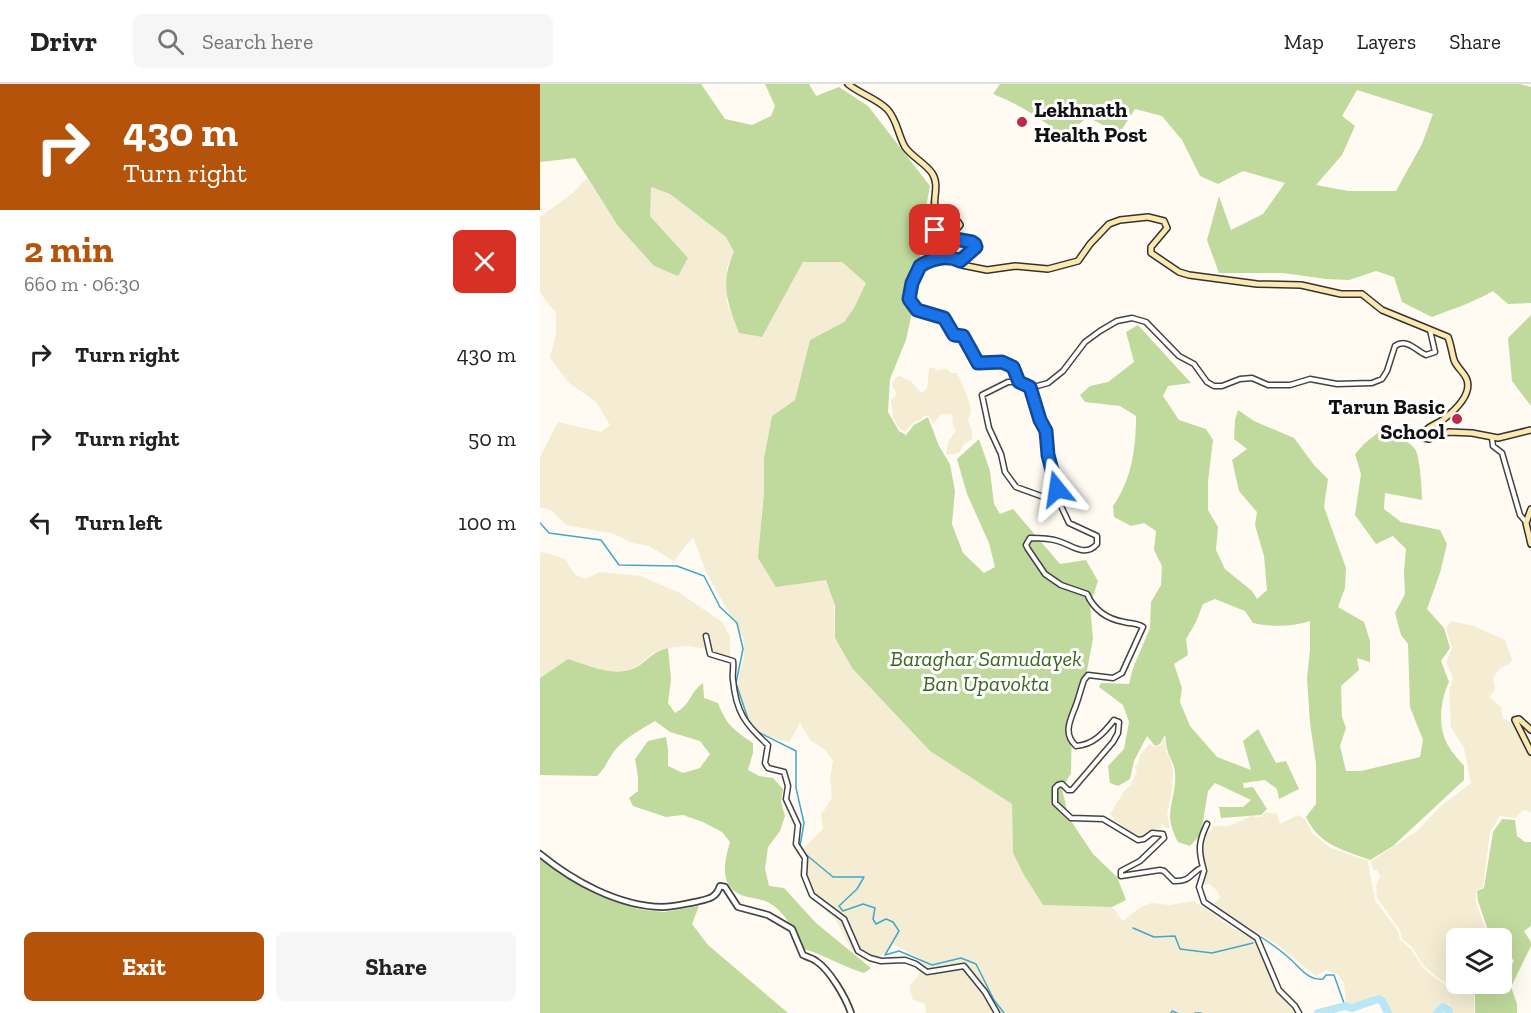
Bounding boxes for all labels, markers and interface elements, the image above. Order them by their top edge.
search box [133,14,553,68]
text: Drivr [30,25,97,58]
icon: search [154,25,187,58]
text: Search here [202,28,313,55]
text: Map [1284,29,1324,54]
text: Layers [1357,29,1416,54]
text: Share [1449,29,1501,54]
place label: Lekhnath Health Post [1034,96,1147,148]
text: 430 m [123,106,238,157]
icon: right [24,108,102,186]
marker: Lekhnath Health Post [1015,115,1029,129]
text: Turn right [123,157,247,189]
pin [909,204,960,255]
icon: arrive [918,213,951,246]
text: 2 min [24,228,114,271]
button: close [453,230,516,293]
text: 660 m · 06:30 [24,272,140,296]
icon: right [24,338,57,371]
text: Turn right [75,341,179,368]
text: 430 m [457,341,516,368]
place label: Tarun Basic School [1328,393,1446,445]
marker: Tarun Basic School [1450,412,1464,426]
icon: right [24,422,57,455]
text: Turn right [75,425,179,452]
text: 50 m [468,425,516,452]
position arrow [1025,457,1089,521]
icon: left [24,506,57,539]
text: Turn left [75,509,162,536]
text: 100 m [458,509,516,536]
park label: Baraghar Samudayek Ban Upavokta [890,645,1082,697]
map controls [1446,928,1512,994]
button: layers [1446,928,1512,994]
button: Exit [24,932,264,1001]
button: Share [276,932,516,1001]

